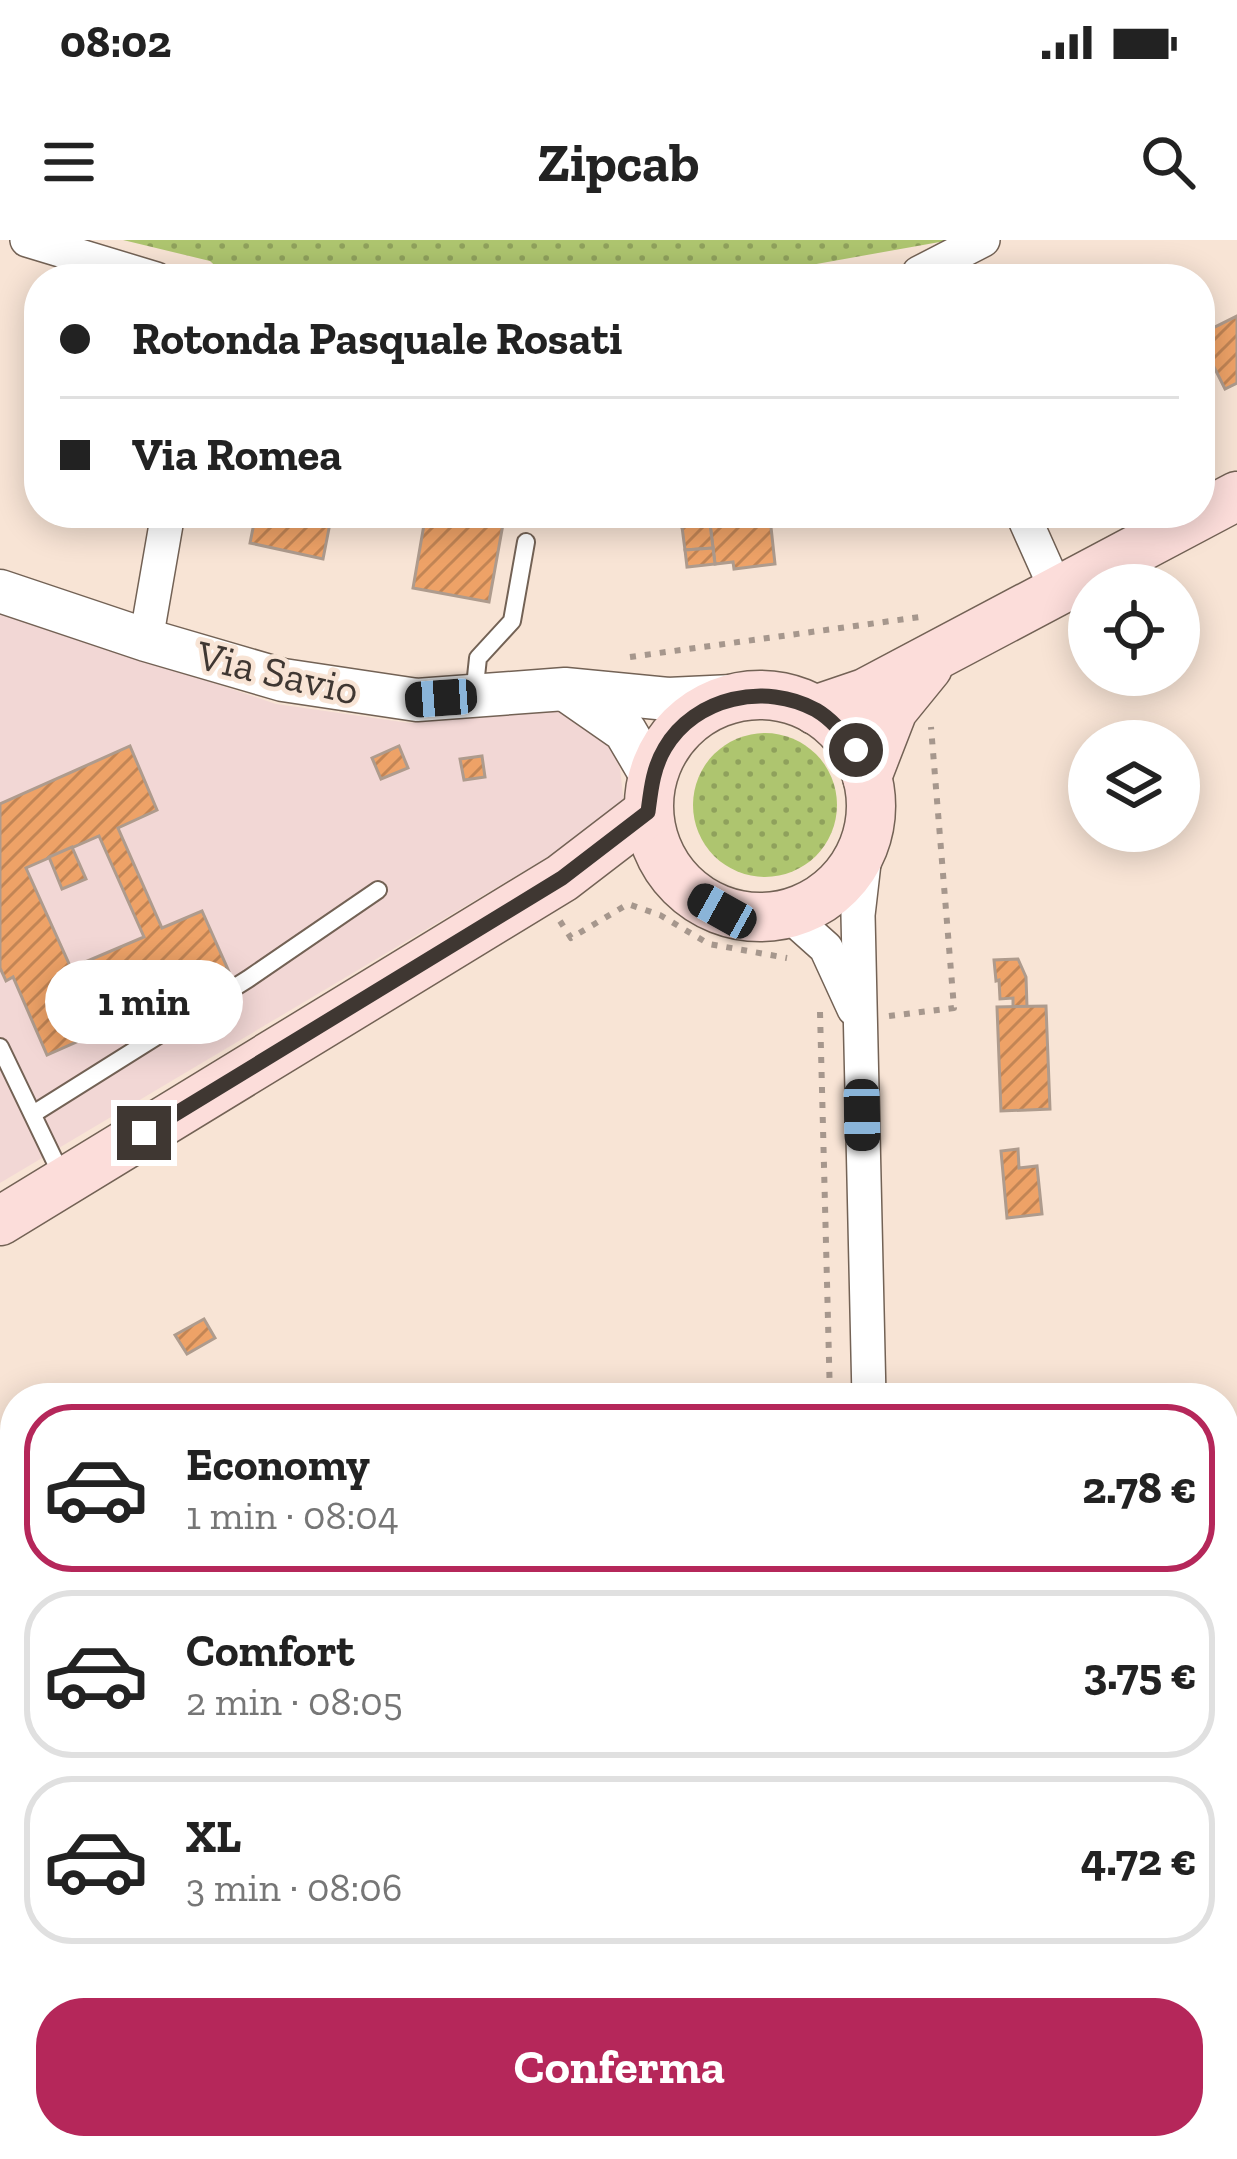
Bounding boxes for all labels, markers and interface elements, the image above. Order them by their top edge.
text: 08:02 [60,15,171,69]
icon: menu [36,129,102,195]
icon: search [1135,129,1201,195]
text: Zipcab [538,130,699,195]
text: Rotonda Pasquale Rosati [132,312,623,366]
text: Via Romea [132,428,342,482]
map controls [1068,564,1200,852]
button: locate [1068,564,1200,696]
street label: Via Savio [191,629,364,716]
car [404,678,478,718]
button: layers [1068,720,1200,852]
route start [829,723,883,777]
car [682,878,762,944]
callout: 1 min [45,959,243,1043]
text: 1 min [98,978,190,1025]
car [843,1079,881,1151]
route end [117,1106,171,1160]
icon: car [42,1434,150,1542]
text: Economy [186,1438,370,1492]
text: 2.78 € [1082,1461,1197,1515]
text: 1 min · 08:04 [186,1492,399,1539]
icon: car [42,1620,150,1728]
text: Comfort [186,1624,354,1678]
text: 3.75 € [1083,1647,1197,1701]
text: 2 min · 08:05 [186,1678,403,1725]
icon: car [42,1806,150,1914]
text: XL [186,1810,241,1864]
text: 4.72 € [1081,1833,1197,1887]
text: 3 min · 08:06 [186,1864,402,1911]
button: Conferma [36,1998,1203,2136]

